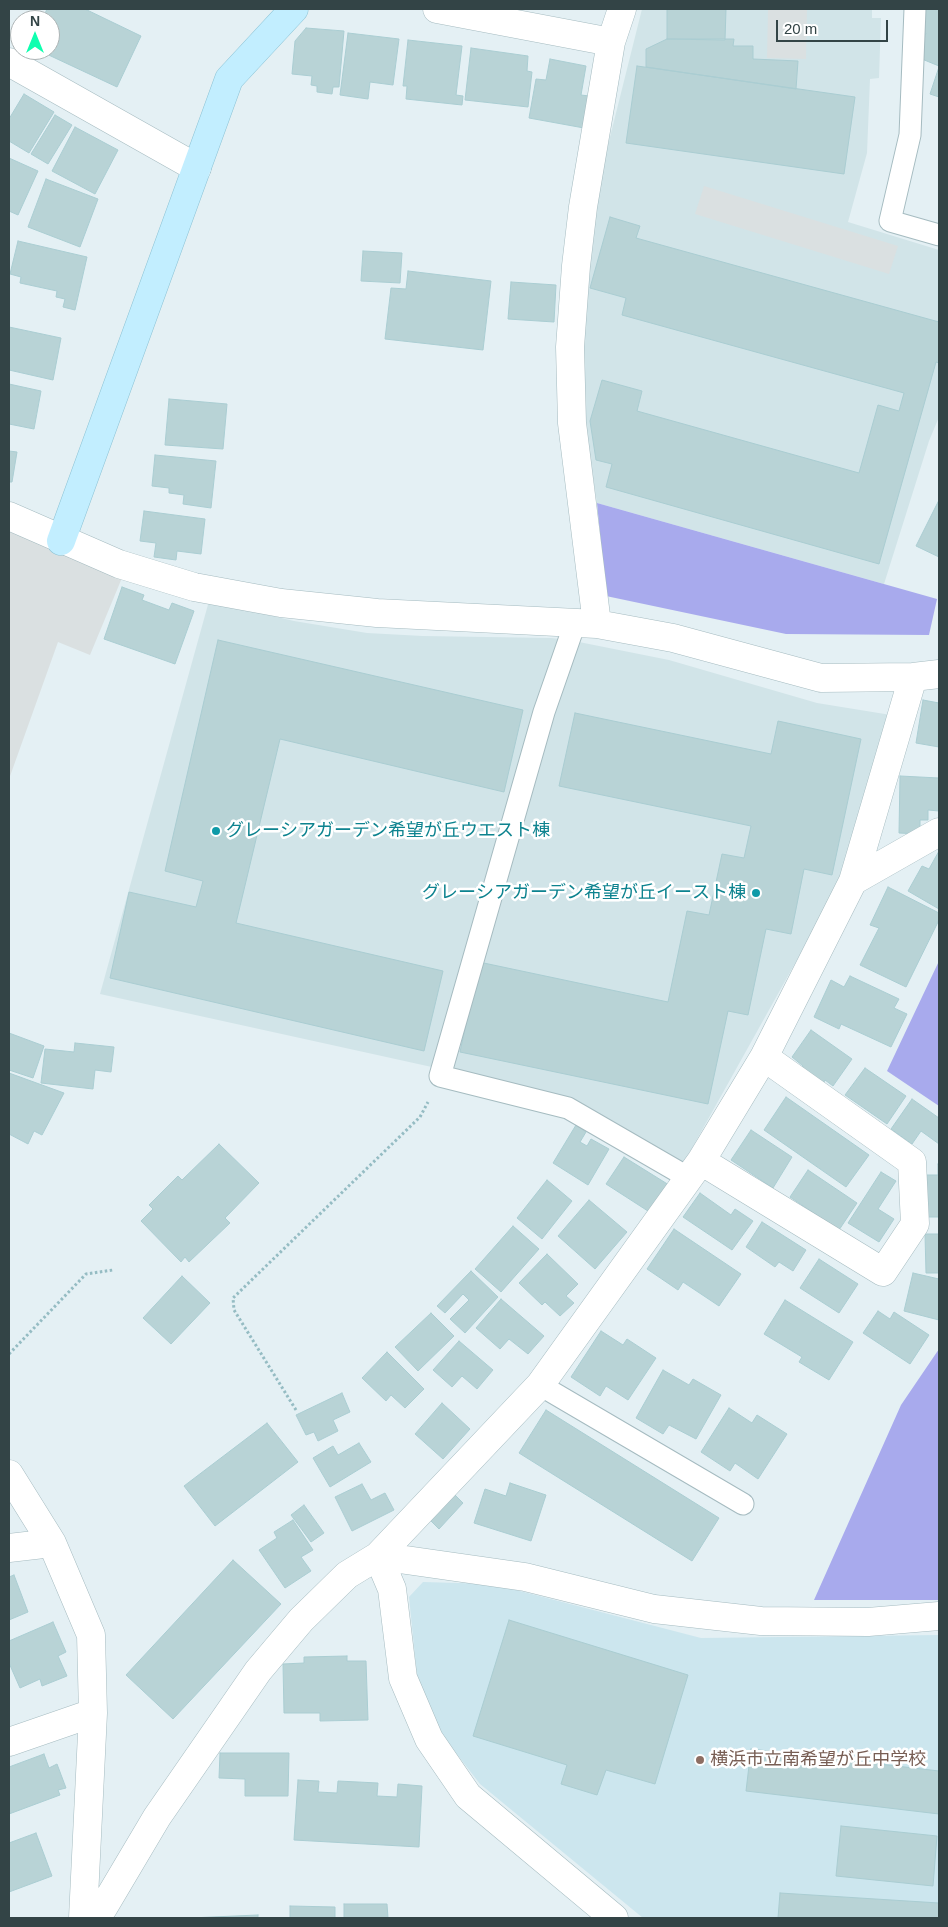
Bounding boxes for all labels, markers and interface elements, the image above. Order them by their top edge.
north arrow [10,10,60,60]
scale bar [778,10,890,42]
text: N [30,13,40,29]
text: 20 m [784,20,817,37]
place label: グレーシアガーデン希望が丘ウエスト棟 [226,820,550,842]
marker: グレーシアガーデン希望が丘ウエスト棟 [210,825,222,837]
place label: グレーシアガーデン希望が丘イースト棟 [422,882,746,904]
marker: グレーシアガーデン希望が丘イースト棟 [750,887,762,899]
place label: 横浜市立南希望が丘中学校 [710,1749,926,1771]
marker: 横浜市立南希望が丘中学校 [694,1754,706,1766]

